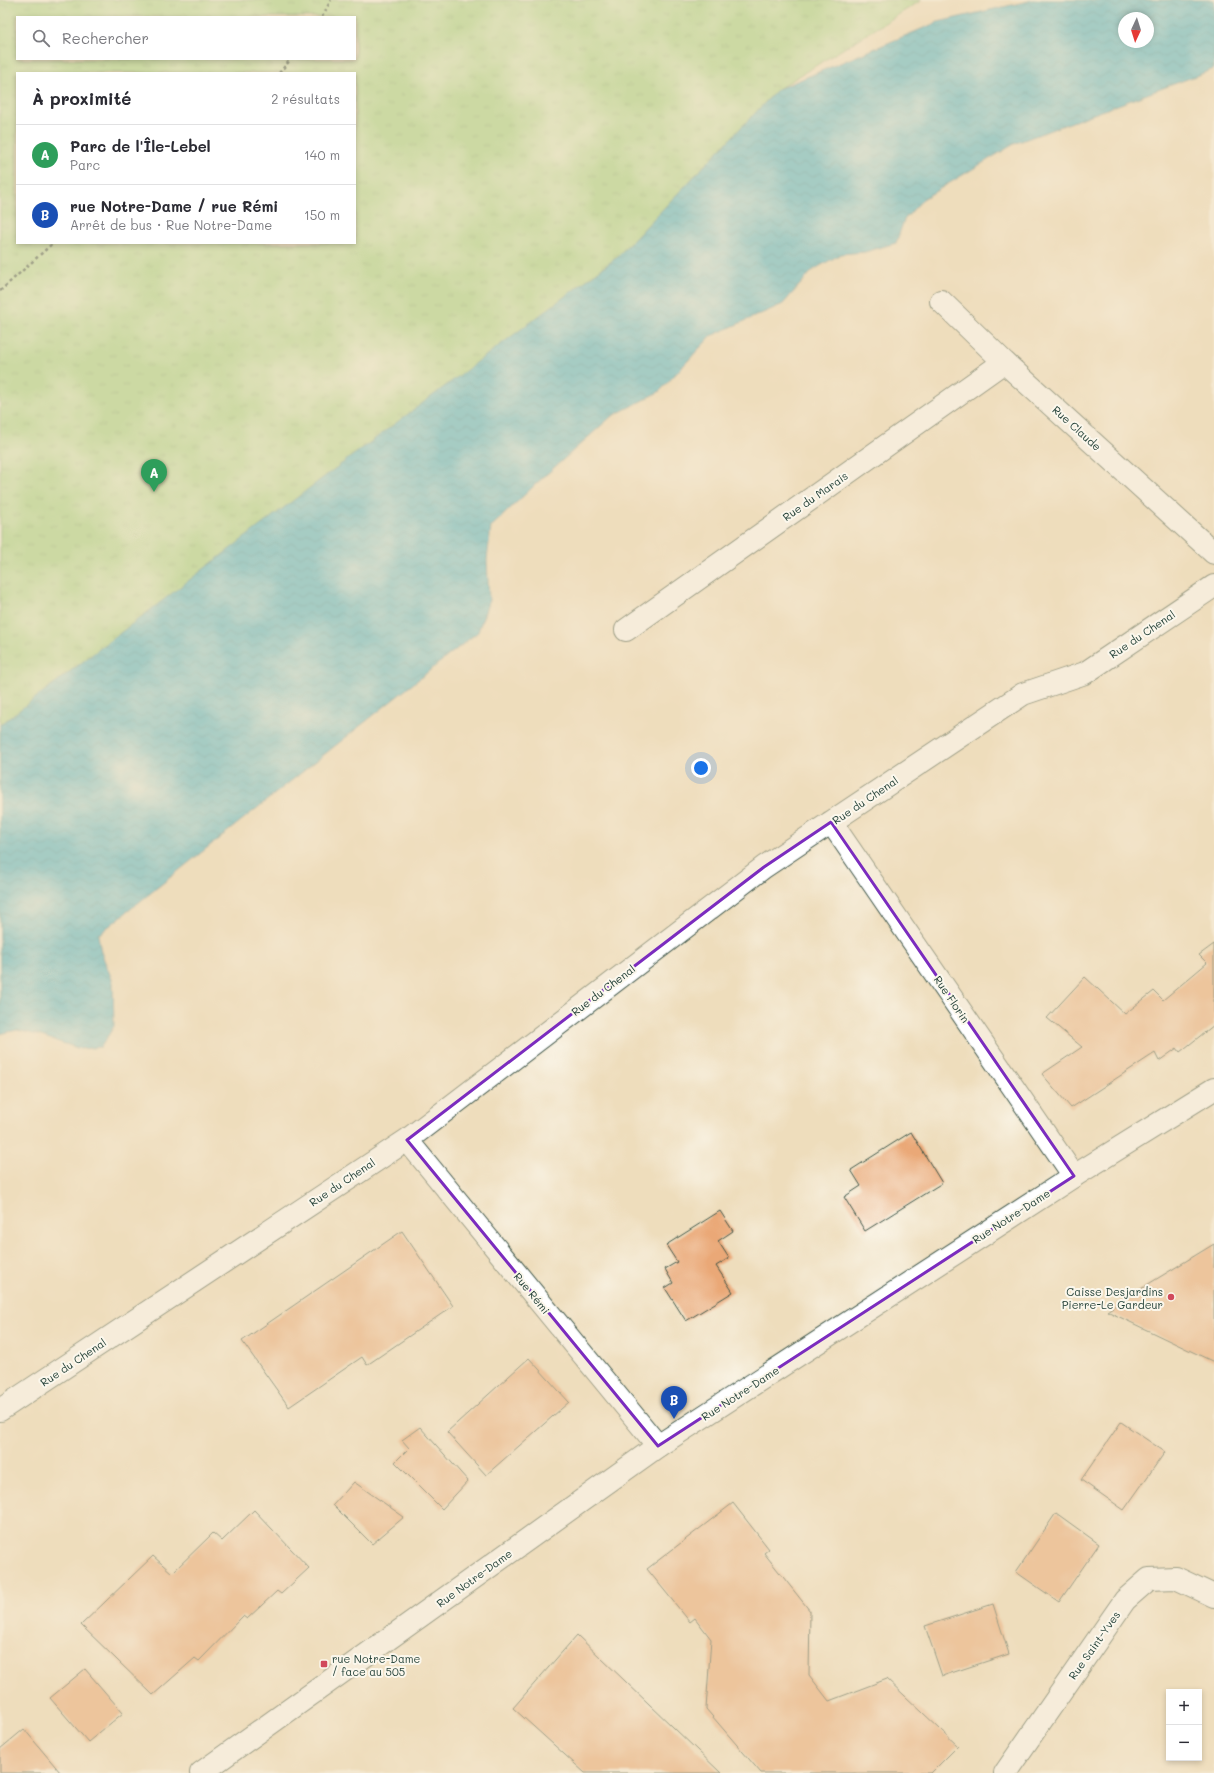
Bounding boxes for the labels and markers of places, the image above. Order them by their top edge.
pin: A [141,459,167,492]
place label: Caisse Desjardins Pierre-Le Gardeur [1062,1284,1163,1312]
marker: Caisse Desjardins Pierre-Le Gardeur [1166,1292,1176,1302]
pin: B [661,1386,687,1419]
place label: rue Notre-Dame / face au 505 [332,1651,420,1679]
marker: rue Notre-Dame / face au 505 [319,1659,329,1669]

